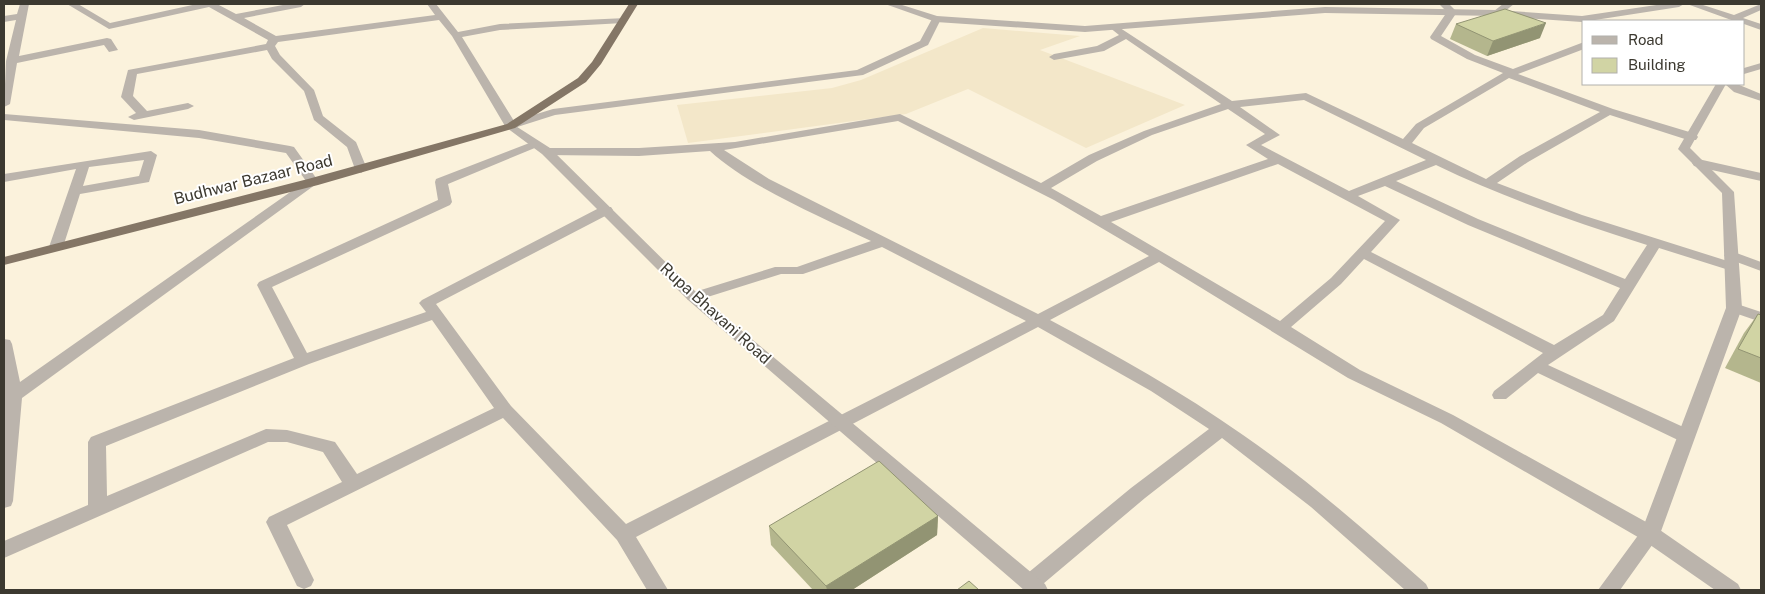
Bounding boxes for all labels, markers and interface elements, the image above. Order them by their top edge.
legend [1582,20,1745,85]
text: Road [1628,31,1664,48]
text: Building [1628,56,1686,73]
street label: Budhwar Bazaar Road [172,151,334,208]
street label: Rupa Bhavani Road [656,259,775,368]

